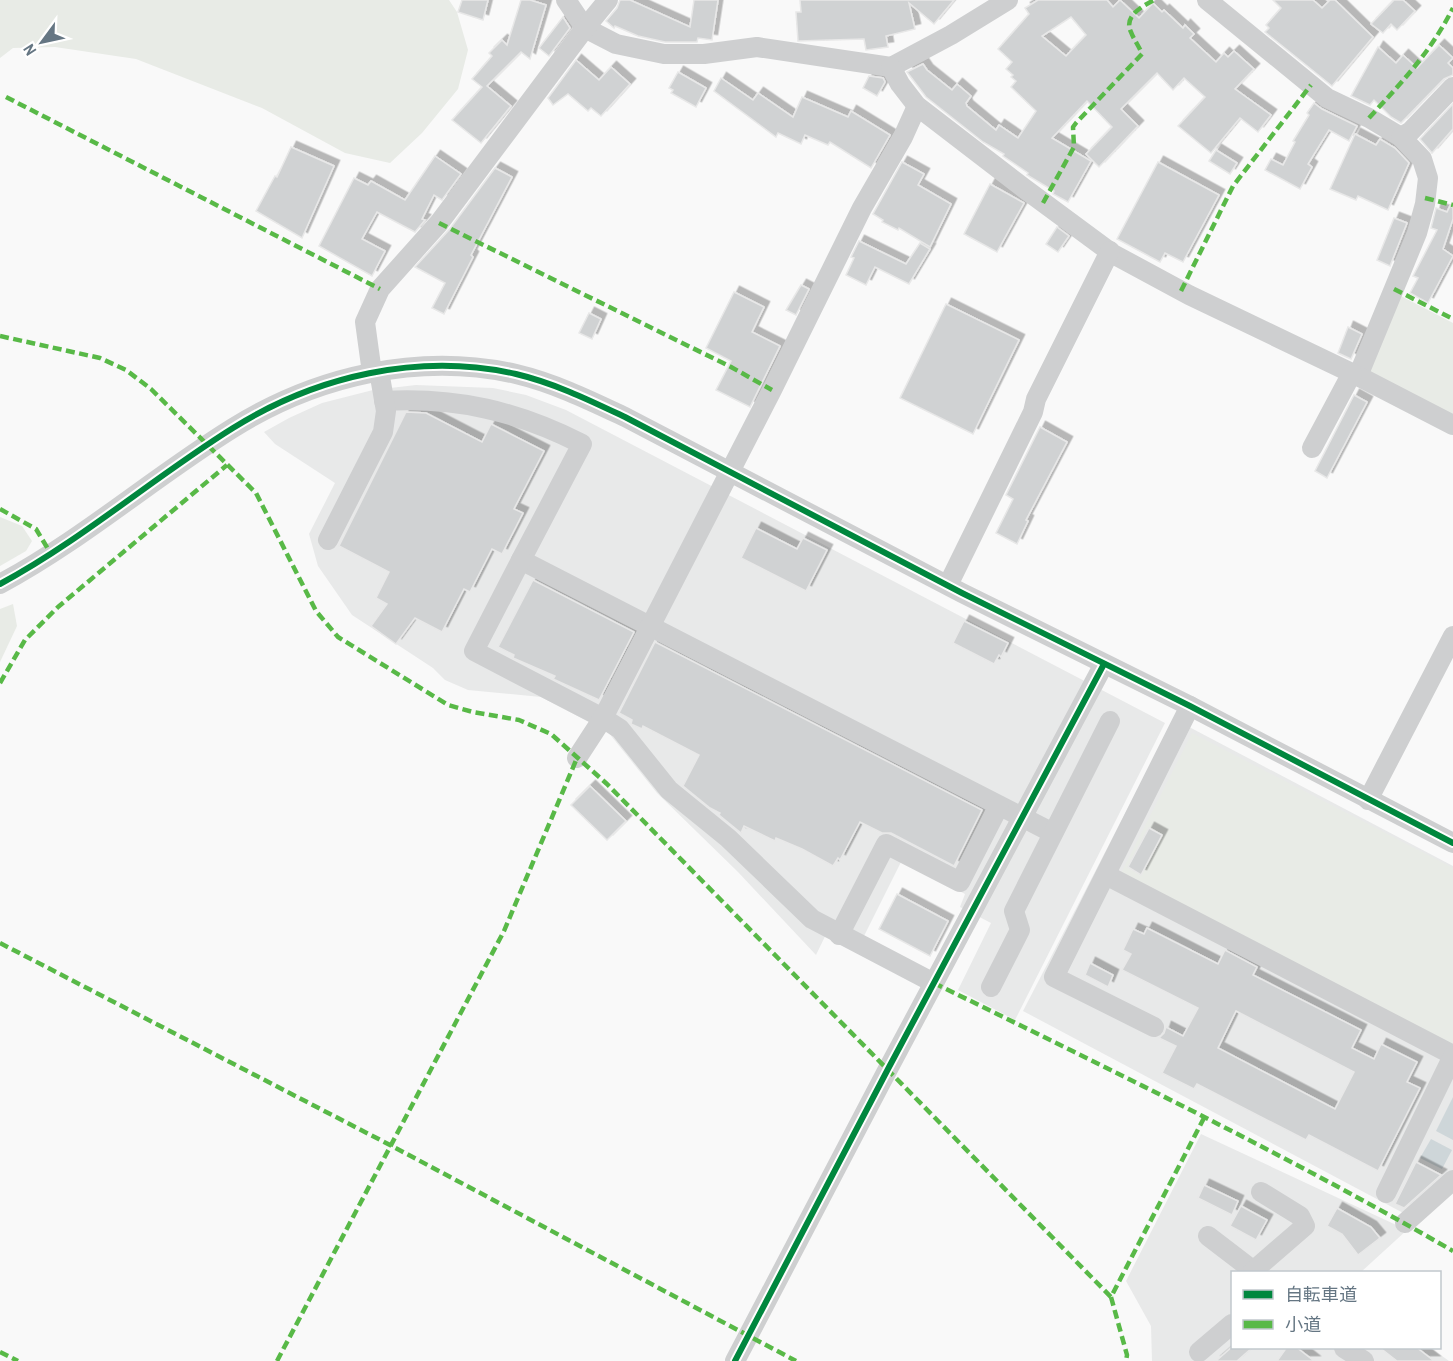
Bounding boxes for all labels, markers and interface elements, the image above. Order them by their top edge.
north arrow [12,12,72,72]
text: N [18,40,41,60]
legend [1231,1271,1441,1349]
text: 自転車道 [1285,1282,1357,1307]
text: 小道 [1285,1312,1321,1337]

